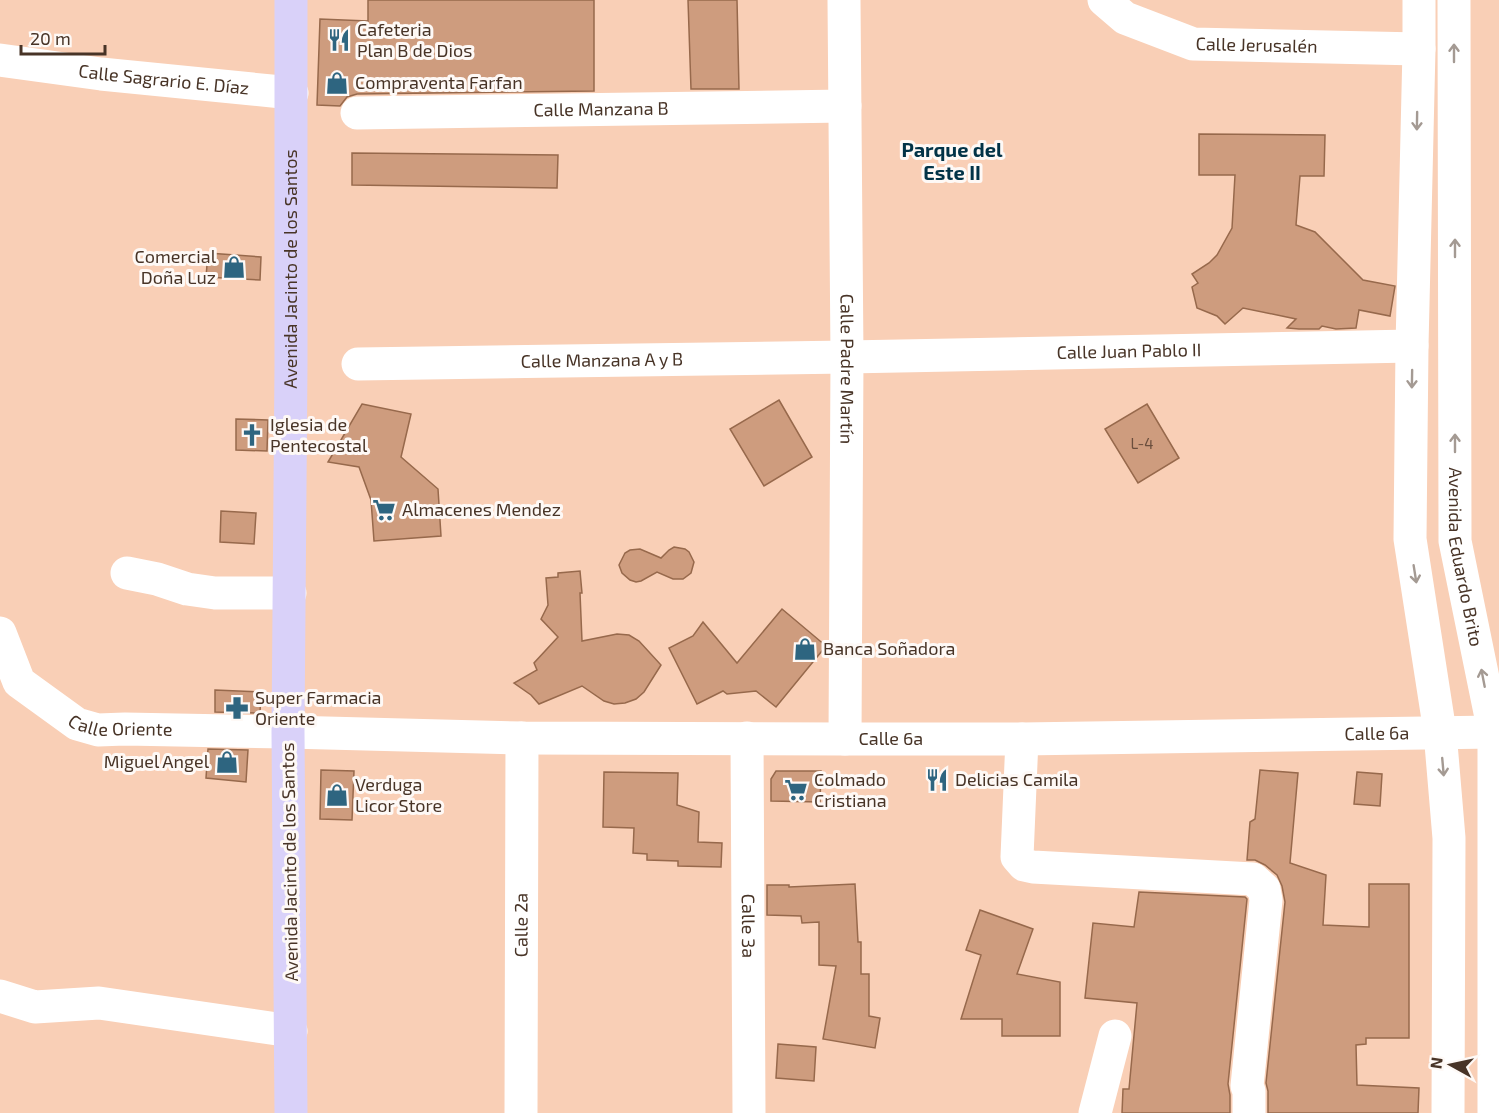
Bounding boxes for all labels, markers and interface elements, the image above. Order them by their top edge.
scale bar [21,18,105,56]
place label: Cafeteria Plan B de Dios [357,18,472,61]
text: 20 m [30,27,71,49]
restaurant icon: Cafeteria Plan B de Dios [326,27,352,53]
street label: Calle Jerusalén [1195,32,1318,57]
one-way arrow [1448,44,1460,64]
street label: Calle Sagrario E. Díaz [77,59,250,99]
shop icon: Compraventa Farfan [324,70,350,96]
place label: Compraventa Farfan [355,71,523,93]
street label: Calle Manzana B [533,97,669,120]
one-way arrow [1412,111,1423,131]
district label: Parque del Este II [901,137,1003,184]
street label: Avenida Jacinto de los Santos [279,149,301,389]
one-way arrow [1449,239,1461,259]
place label: Comercial Doña Luz [135,245,217,288]
shop icon: Comercial Doña Luz [221,254,247,280]
street label: Calle Padre Martín [836,294,859,444]
street label: Calle Juan Pablo II [1056,338,1201,363]
street label: Calle Manzana A y B [521,347,683,372]
one-way arrow [1406,369,1418,389]
place label: Iglesia de Pentecostal [270,413,368,456]
church icon: Iglesia de Pentecostal [239,422,265,448]
house number: L-4 [1131,434,1153,452]
one-way arrow [1449,434,1461,454]
street label: Avenida Eduardo Brito [1444,467,1488,648]
supermarket icon: Almacenes Mendez [371,497,397,523]
place label: Almacenes Mendez [402,498,561,520]
one-way arrow [1410,564,1421,583]
shop icon: Banca Soñadora [792,636,818,662]
place label: Banca Soñadora [823,637,956,659]
one-way arrow [1477,668,1488,688]
place label: Super Farmacia Oriente [255,686,382,729]
pharmacy icon: Super Farmacia Oriente [224,695,250,721]
street label: Calle Oriente [64,709,173,740]
street label: Calle 6a [1344,721,1409,744]
street label: Calle 6a [858,727,923,749]
street label: Avenida Jacinto de los Santos [276,742,302,982]
shop icon: Miguel Angel [214,749,240,775]
place label: Miguel Angel [104,750,210,772]
one-way arrow [1438,756,1449,776]
restaurant icon: Delicias Camila [924,767,950,793]
place label: Colmado Cristiana [814,768,887,811]
place label: Delicias Camila [955,768,1078,790]
place label: Verduga Licor Store [355,773,442,816]
supermarket icon: Colmado Cristiana [783,777,809,803]
shop icon: Verduga Licor Store [324,782,350,808]
street label: Calle 2a [509,893,532,957]
street label: Calle 3a [738,894,760,958]
north arrow [1421,1035,1481,1095]
text: N [1425,1056,1446,1070]

